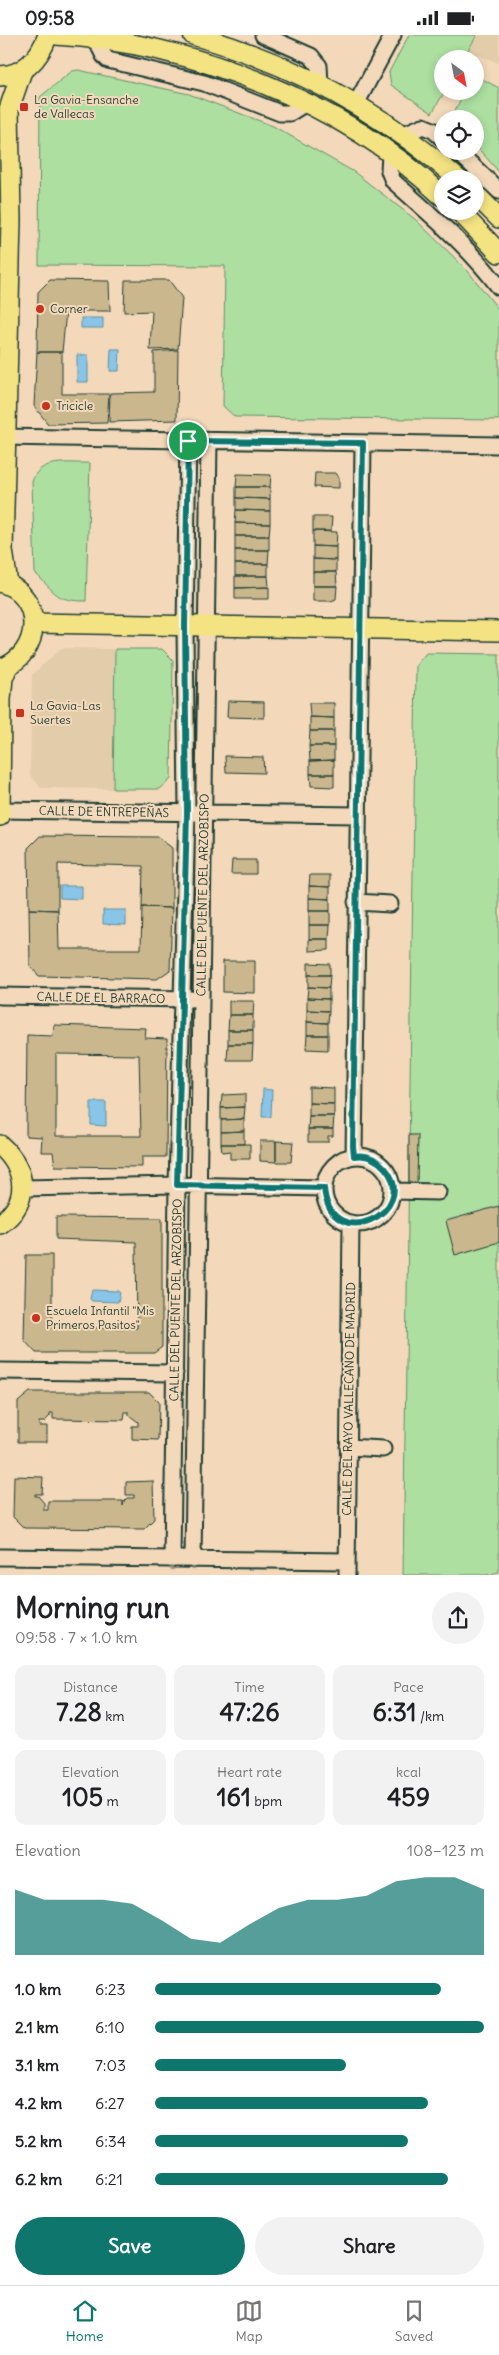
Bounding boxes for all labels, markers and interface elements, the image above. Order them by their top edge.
text: 09:58 [25,6,75,30]
north arrow [434,50,484,100]
map controls [434,50,484,220]
place label: La Gavia-Ensanche de Vallecas [34,92,139,121]
marker: La Gavia-Ensanche de Vallecas [18,101,30,113]
button: locate [434,110,484,160]
button: layers [434,170,484,220]
place label: Corner [50,301,88,316]
marker: Corner [34,303,46,315]
place label: Tricicle [56,398,93,413]
marker: Tricicle [40,400,52,412]
pin [167,420,209,462]
icon: arrive [174,427,202,455]
place label: La Gavia-Las Suertes [30,698,101,727]
marker: La Gavia-Las Suertes [14,707,26,719]
street label: CALLE DEL PUENTE DEL ARZOBISPO [193,793,212,997]
street label: CALLE DE ENTREPEÑAS [39,803,170,820]
street label: CALLE DE EL BARRACO [36,989,166,1006]
street label: CALLE DEL PUENTE DEL ARZOBISPO [166,1198,185,1402]
street label: CALLE DEL RAYO VALLECANO DE MADRID [339,1282,358,1516]
place label: Escuela Infantil "Mis Primeros Pasitos" [46,1303,154,1332]
marker: Escuela Infantil "Mis Primeros Pasitos" [30,1312,42,1324]
text: Morning run [15,1590,170,1626]
button: share [432,1592,484,1644]
text: 09:58 · 7 × 1.0 km [15,1627,138,1647]
text: Distance [63,1678,118,1696]
text: Time [234,1678,265,1696]
text: Pace [393,1678,424,1696]
text: 7.28 [56,1696,102,1728]
text: 47:26 [219,1696,280,1728]
text: 6:31 [373,1696,417,1728]
text: km [102,1707,125,1725]
text: /km [417,1707,444,1725]
text: Elevation [62,1763,119,1781]
text: Heart rate [217,1763,282,1781]
text: kcal [396,1763,421,1781]
text: 105 [62,1781,103,1813]
text: 161 [217,1781,251,1813]
text: 459 [387,1781,430,1813]
text: m [103,1792,119,1810]
text: bpm [251,1792,282,1810]
text: Elevation [15,1840,81,1860]
text: 108–123 m [407,1840,484,1860]
text: 1.0 km [15,1979,61,1999]
text: 6:23 [95,1979,126,1999]
text: 2.1 km [15,2017,59,2037]
text: 6:10 [95,2017,125,2037]
text: 3.1 km [15,2055,59,2075]
text: 7:03 [95,2055,126,2075]
text: 4.2 km [15,2093,62,2113]
text: 6:27 [95,2093,124,2113]
text: 5.2 km [15,2131,62,2151]
text: 6:34 [95,2131,126,2151]
text: 6.2 km [15,2169,62,2189]
text: 6:21 [95,2169,123,2189]
button: Save [15,2217,245,2275]
button: Share [255,2217,484,2275]
tab: Home [66,2297,104,2345]
tab: Map [235,2297,263,2345]
tab: Saved [395,2297,433,2345]

